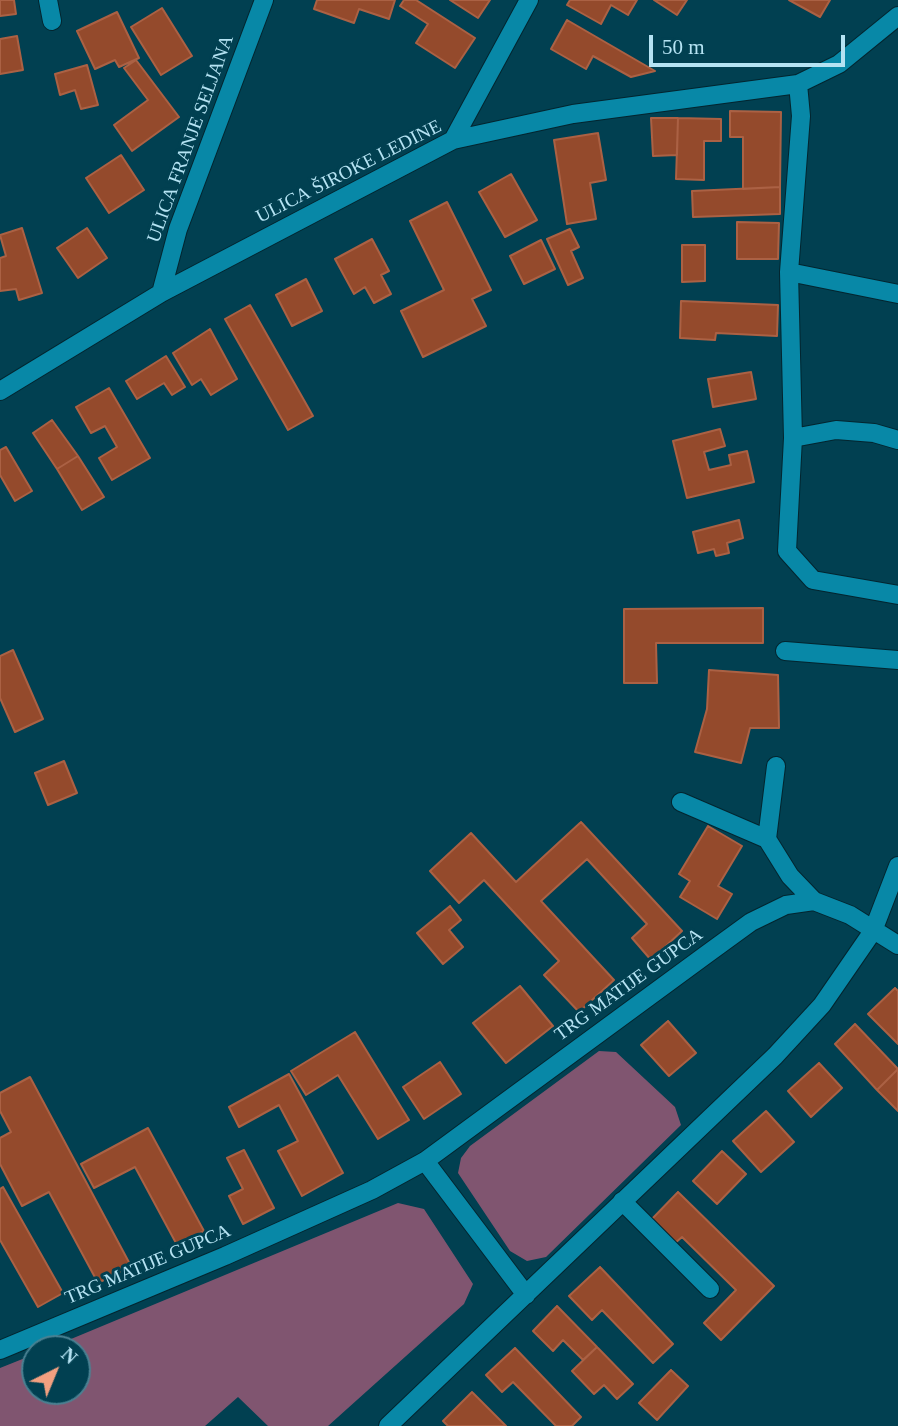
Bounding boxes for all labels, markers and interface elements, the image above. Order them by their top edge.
scale bar [653,21,849,65]
street label: ULICA FRANJE SELJANA [143,32,239,246]
text: 50 m [662,35,705,59]
street label: ULICA ŠIROKE LEDINE [253,115,445,229]
street label: TRG MATIJE GUPCA [551,924,707,1046]
street label: TRG MATIJE GUPCA [62,1220,234,1310]
north arrow [21,1335,91,1405]
text: N [57,1343,81,1368]

